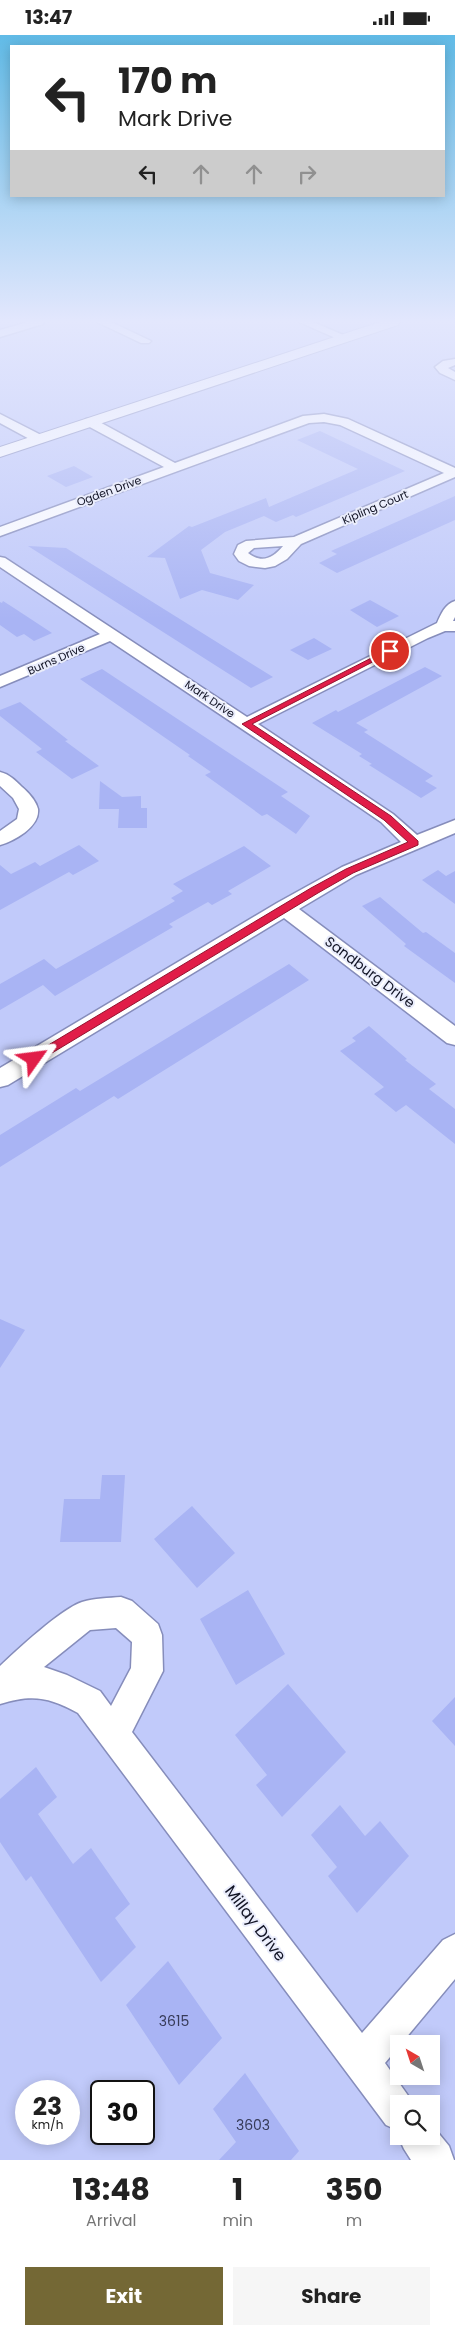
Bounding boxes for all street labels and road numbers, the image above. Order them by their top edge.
street label: Ogden Drive [74,472,144,510]
street label: Kipling Court [340,486,410,528]
street label: Burns Drive [25,639,87,679]
street label: Mark Drive [182,676,238,722]
street label: Sandburg Drive [321,931,419,1013]
street label: Millay Drive [219,1881,292,1966]

